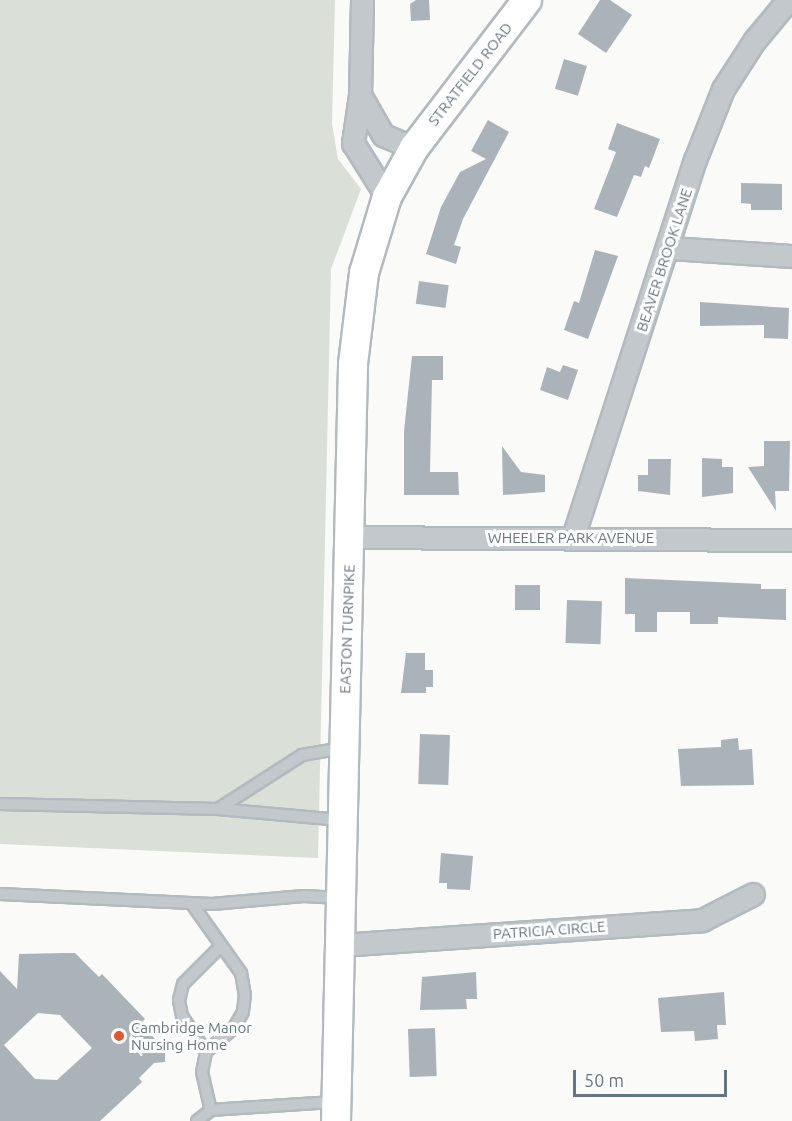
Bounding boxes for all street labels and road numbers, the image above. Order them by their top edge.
street label: STRATFIELD ROAD [424,19,516,129]
street label: BEAVER BROOK LANE [632,186,696,334]
street label: WHEELER PARK AVENUE [488,529,654,547]
street label: EASTON TURNPIKE [336,564,358,694]
street label: PATRICIA CIRCLE [492,917,606,943]

